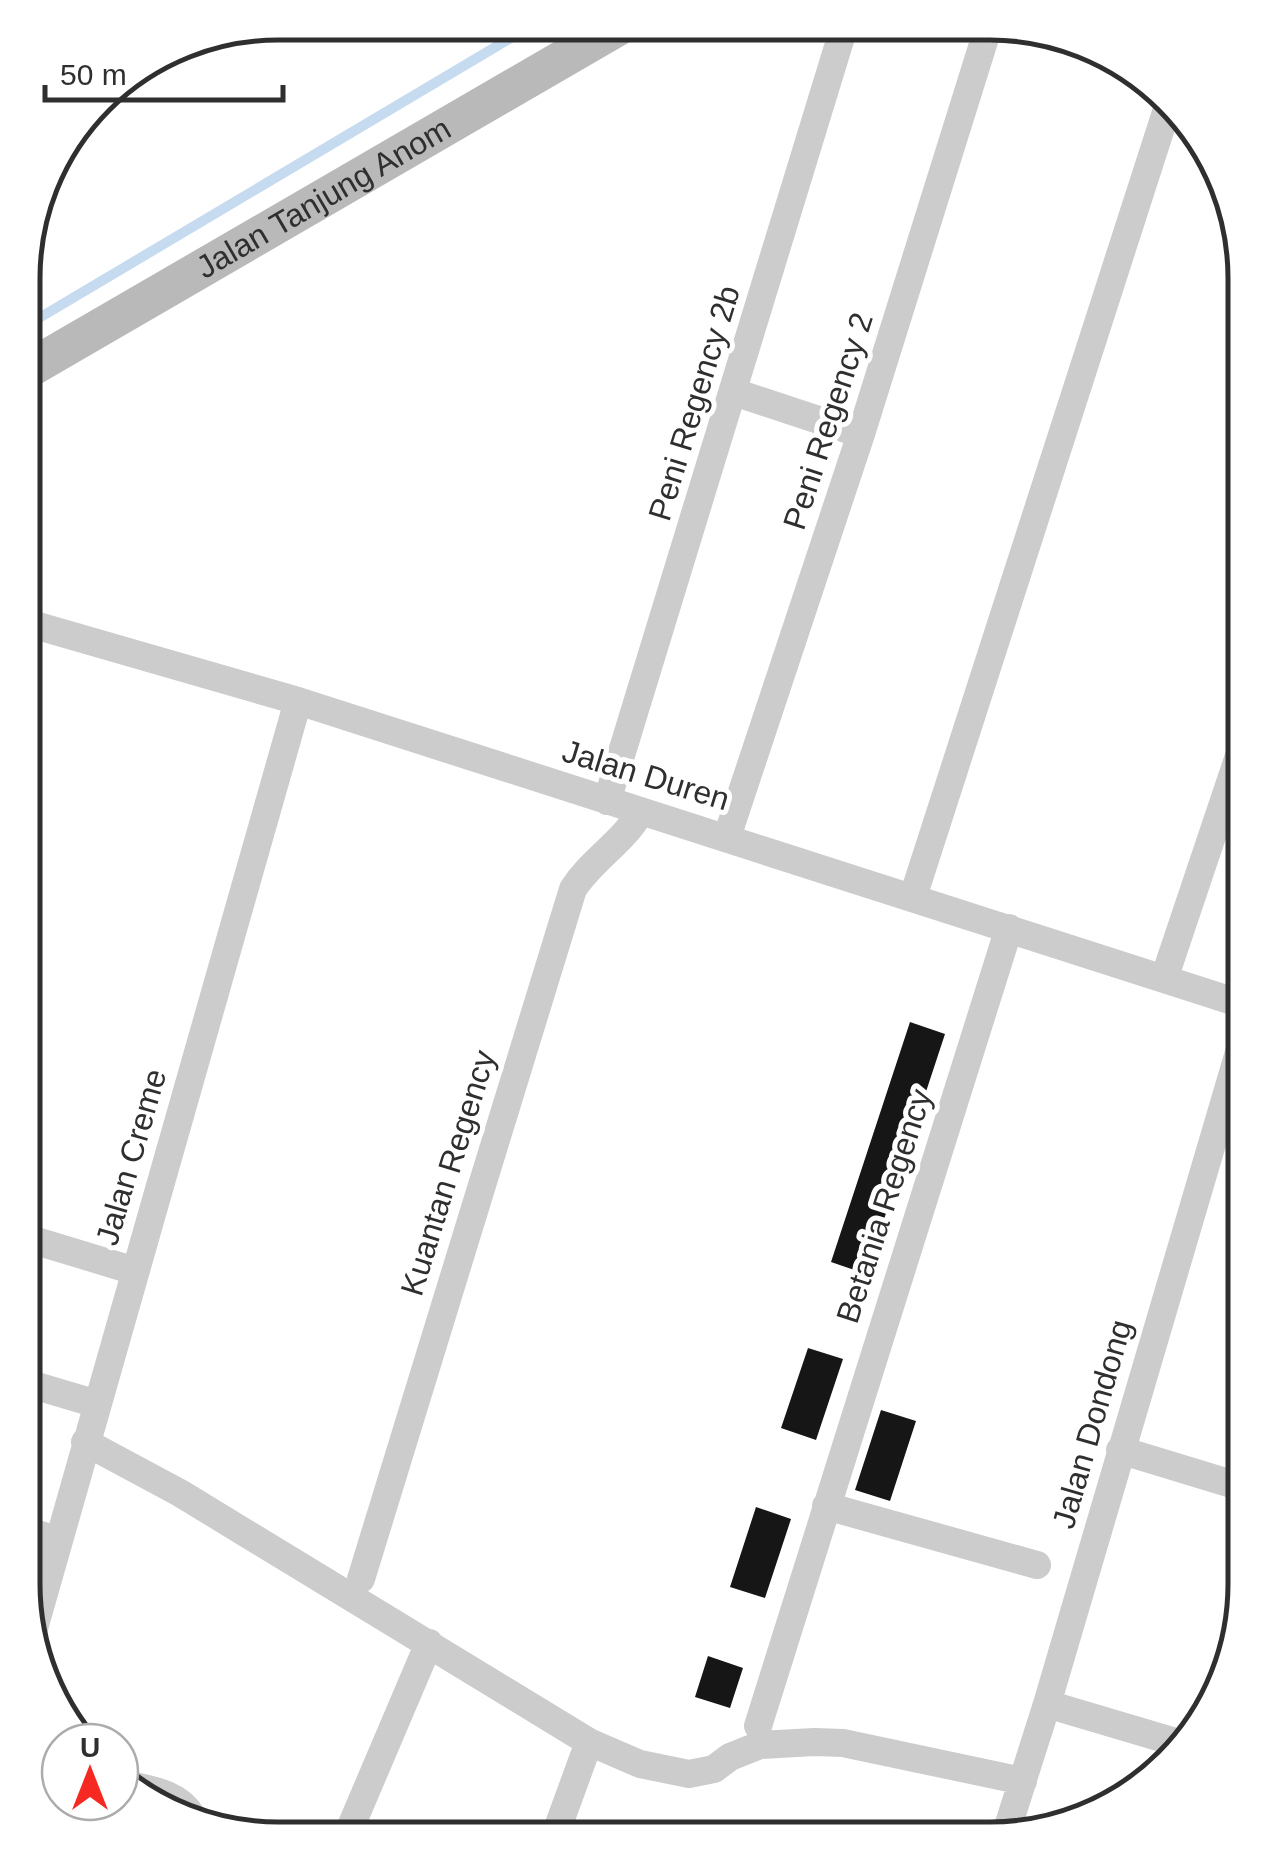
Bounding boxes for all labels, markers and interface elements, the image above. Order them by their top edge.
scale bar [45,40,282,102]
text: 50 m [60,58,127,91]
street label: Jalan Tanjung Anom [190,110,457,286]
street label: Peni Regency 2b [641,281,747,525]
street label: Peni Regency 2 [776,308,880,534]
street label: Jalan Duren [558,733,734,817]
street label: Kuantan Regency [394,1046,502,1300]
street label: Jalan Creme [89,1065,173,1249]
street label: Betania Regency [829,1085,939,1327]
street label: Jalan Dondong [1045,1316,1139,1532]
north arrow [40,1722,140,1822]
text: U [80,1732,100,1763]

